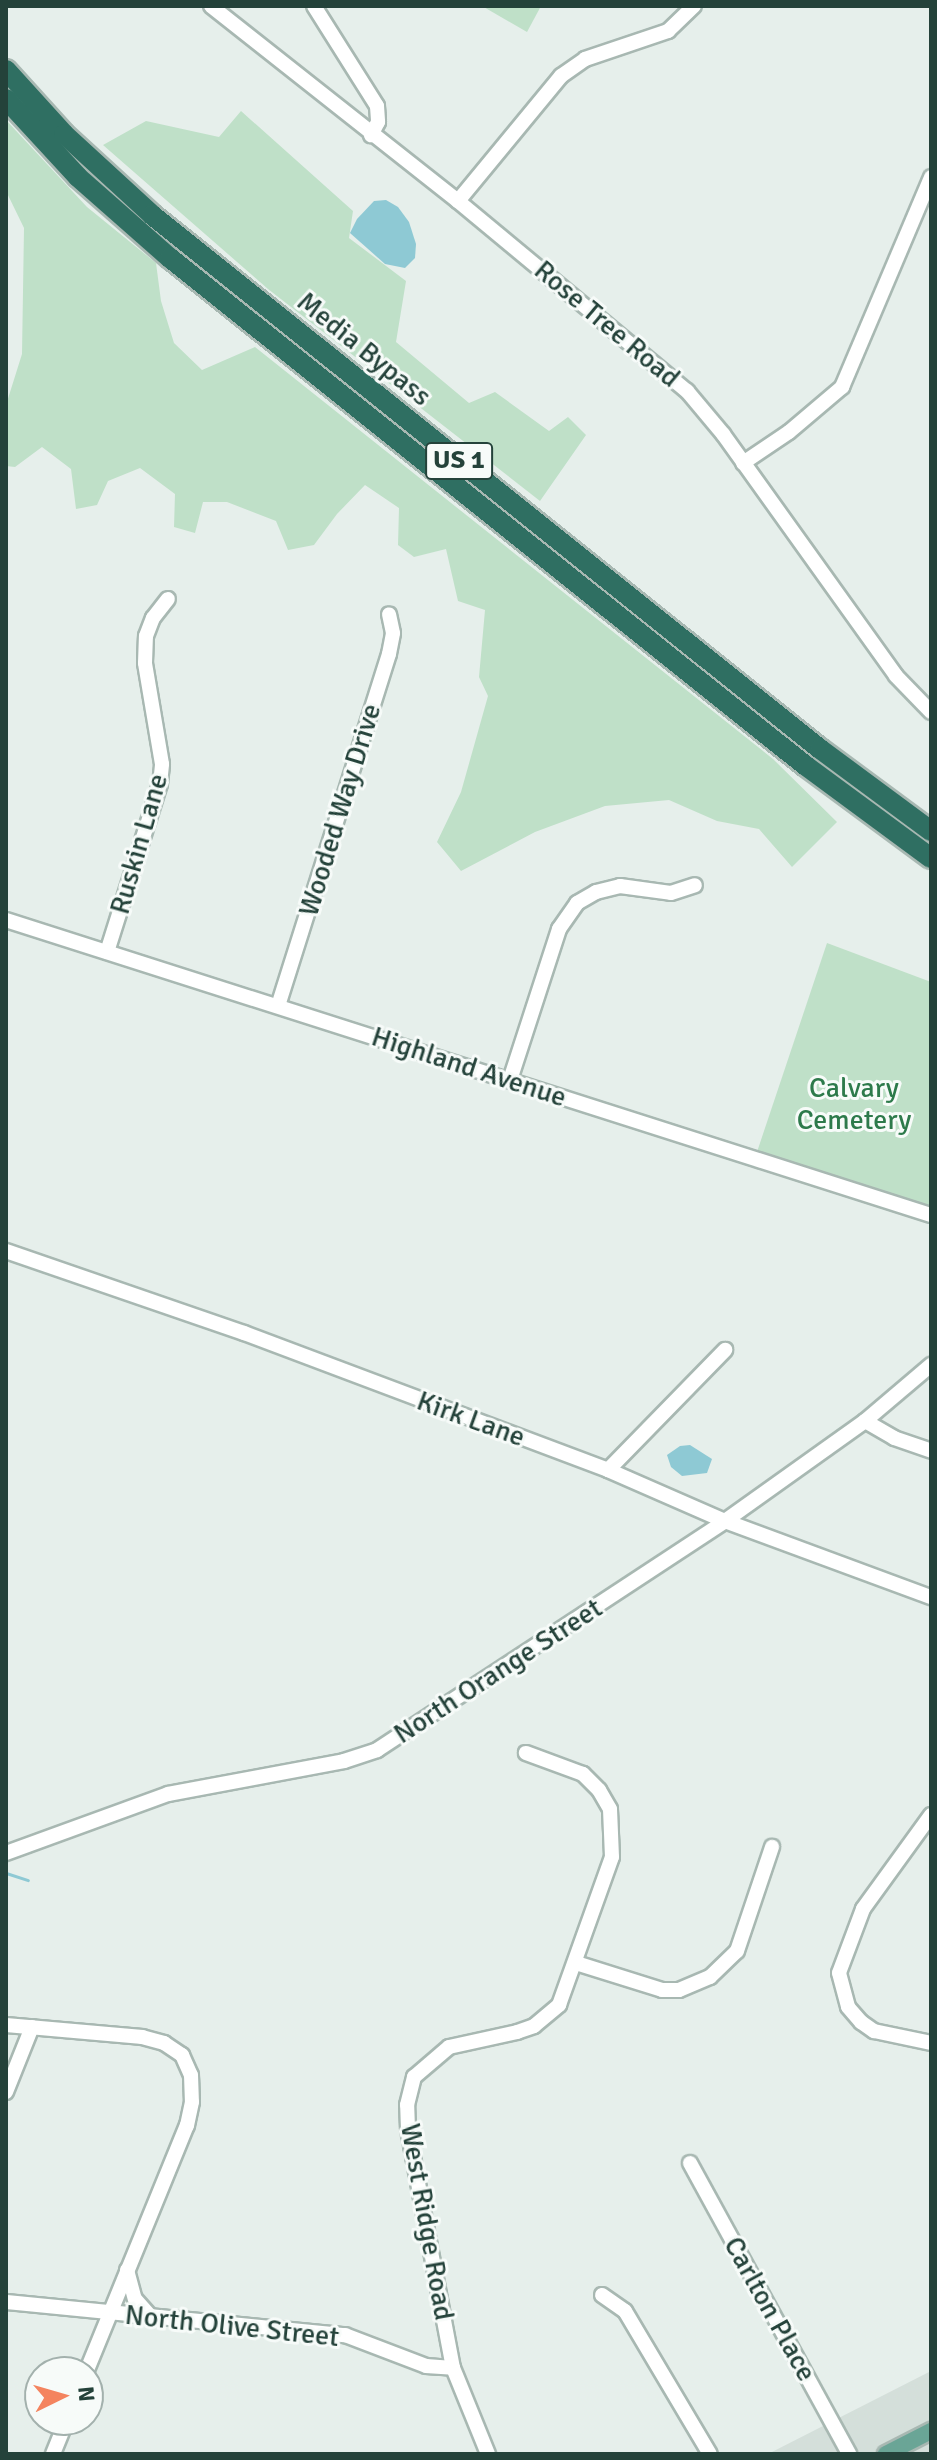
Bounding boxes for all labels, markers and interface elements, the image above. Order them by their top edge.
street label: Rose Tree Road [527,253,687,395]
street label: Media Bypass [290,285,438,413]
road number: US 1 [425,439,493,483]
street label: Wooded Way Drive [292,700,388,920]
street label: Ruskin Lane [103,770,175,918]
street label: Highland Avenue [367,1020,571,1114]
park label: Calvary Cemetery [797,1071,911,1137]
street label: Kirk Lane [412,1384,530,1454]
street label: North Orange Street [388,1591,608,1751]
street label: West Ridge Road [393,2121,461,2323]
street label: Carlton Place [717,2231,823,2387]
street label: North Olive Street [123,2298,341,2354]
north arrow [24,2356,104,2436]
text: N [72,2385,101,2403]

